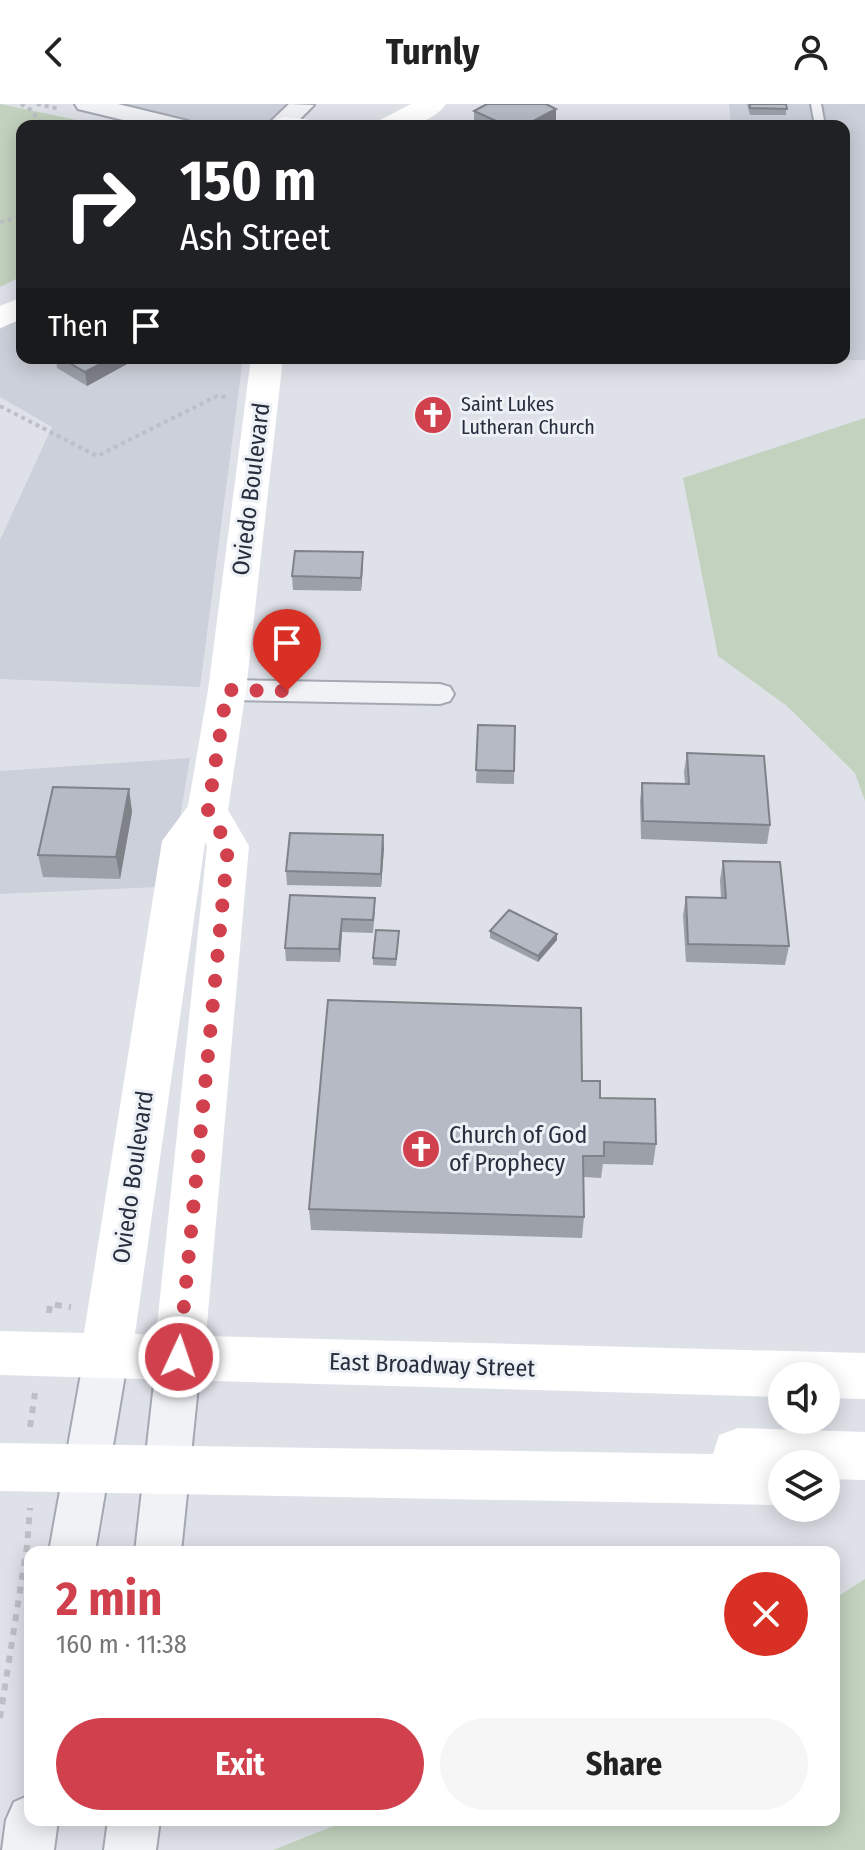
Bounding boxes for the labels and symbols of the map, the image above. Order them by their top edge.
place label: Saint Lukes Lutheran Church [461,392,595,439]
church icon: Saint Lukes Lutheran Church [412,394,454,436]
street label: Oviedo Boulevard [227,401,275,577]
pin [253,609,321,691]
street label: Oviedo Boulevard [107,1089,159,1265]
place label: Church of God of Prophecy [449,1121,587,1177]
church icon: Church of God of Prophecy [400,1128,442,1170]
position arrow [137,1315,221,1399]
street label: East Broadway Street [328,1347,536,1383]

